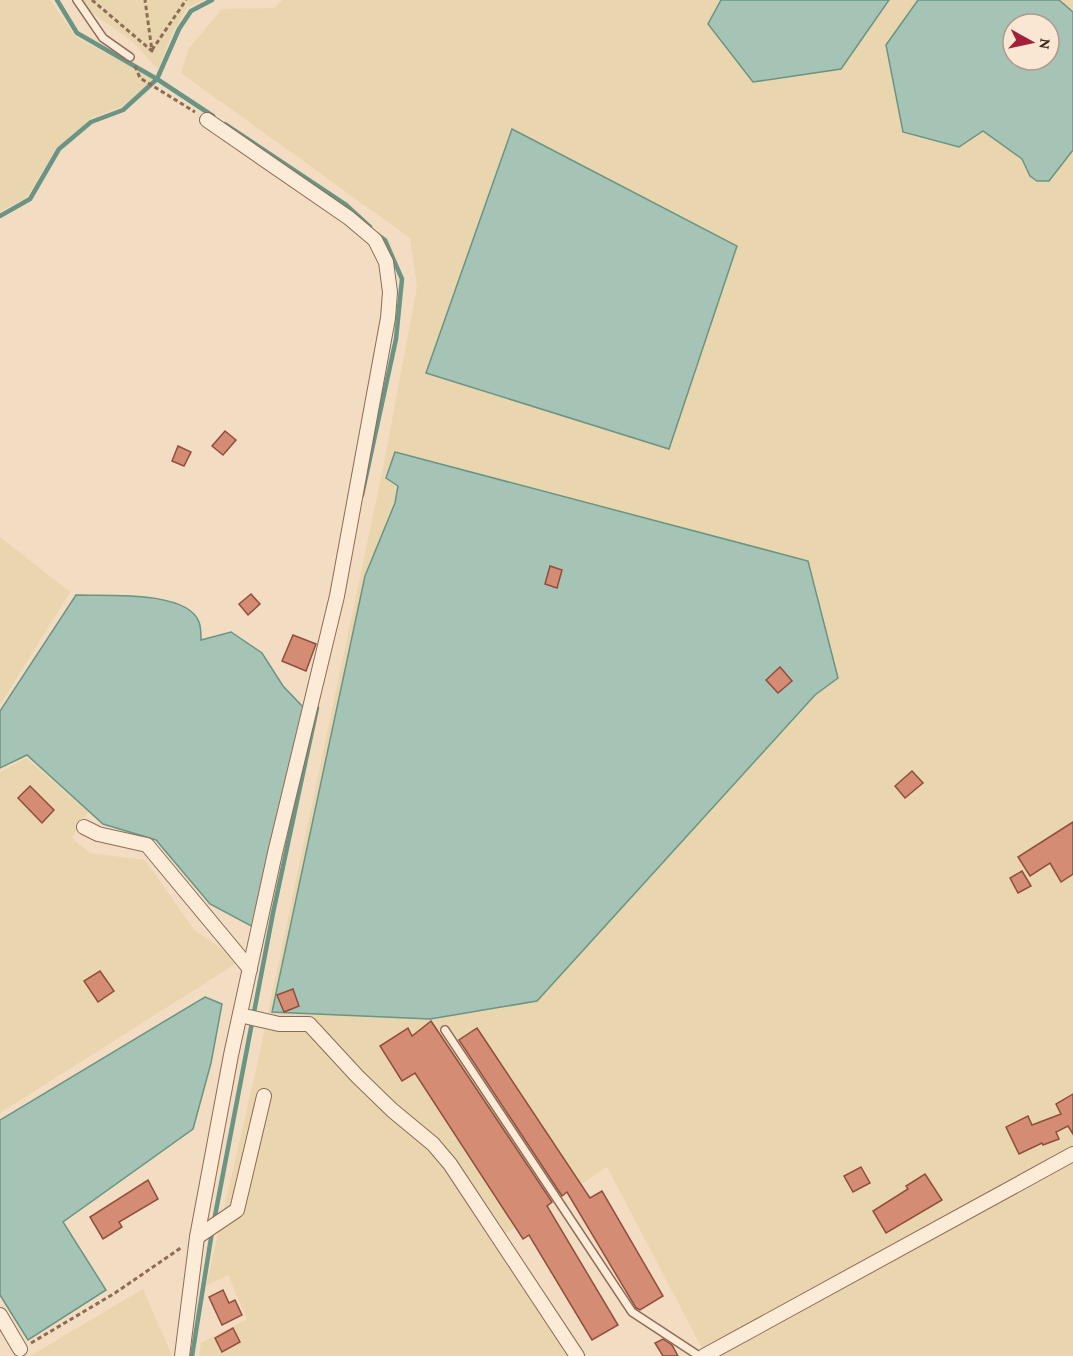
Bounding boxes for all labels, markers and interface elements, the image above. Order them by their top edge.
north arrow [1001,12,1061,72]
text: N [1036,37,1055,51]

